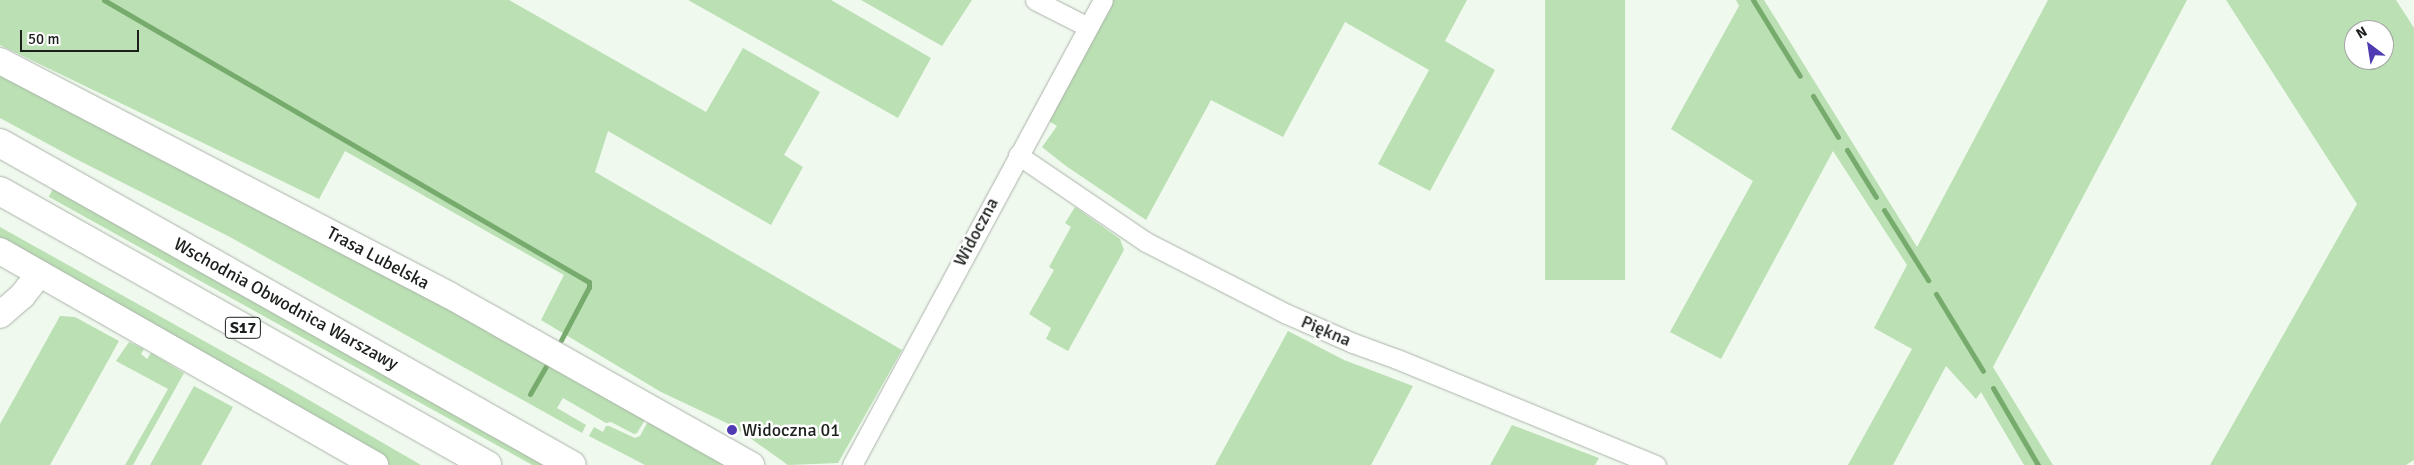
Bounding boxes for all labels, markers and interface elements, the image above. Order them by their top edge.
scale bar [22,20,141,52]
north arrow [2344,20,2394,70]
text: N [2353,23,2370,42]
text: 50 m [28,30,59,48]
street label: Widoczna [949,194,1003,270]
street label: Trasa Lubelska [323,222,433,294]
street label: Wschodnia Obwodnica Warszawy [170,233,402,375]
street label: Piękna [1298,311,1354,351]
road number: S17 [224,314,262,342]
place label: Widoczna 01 [742,419,840,441]
marker: Widoczna 01 [726,424,738,436]

